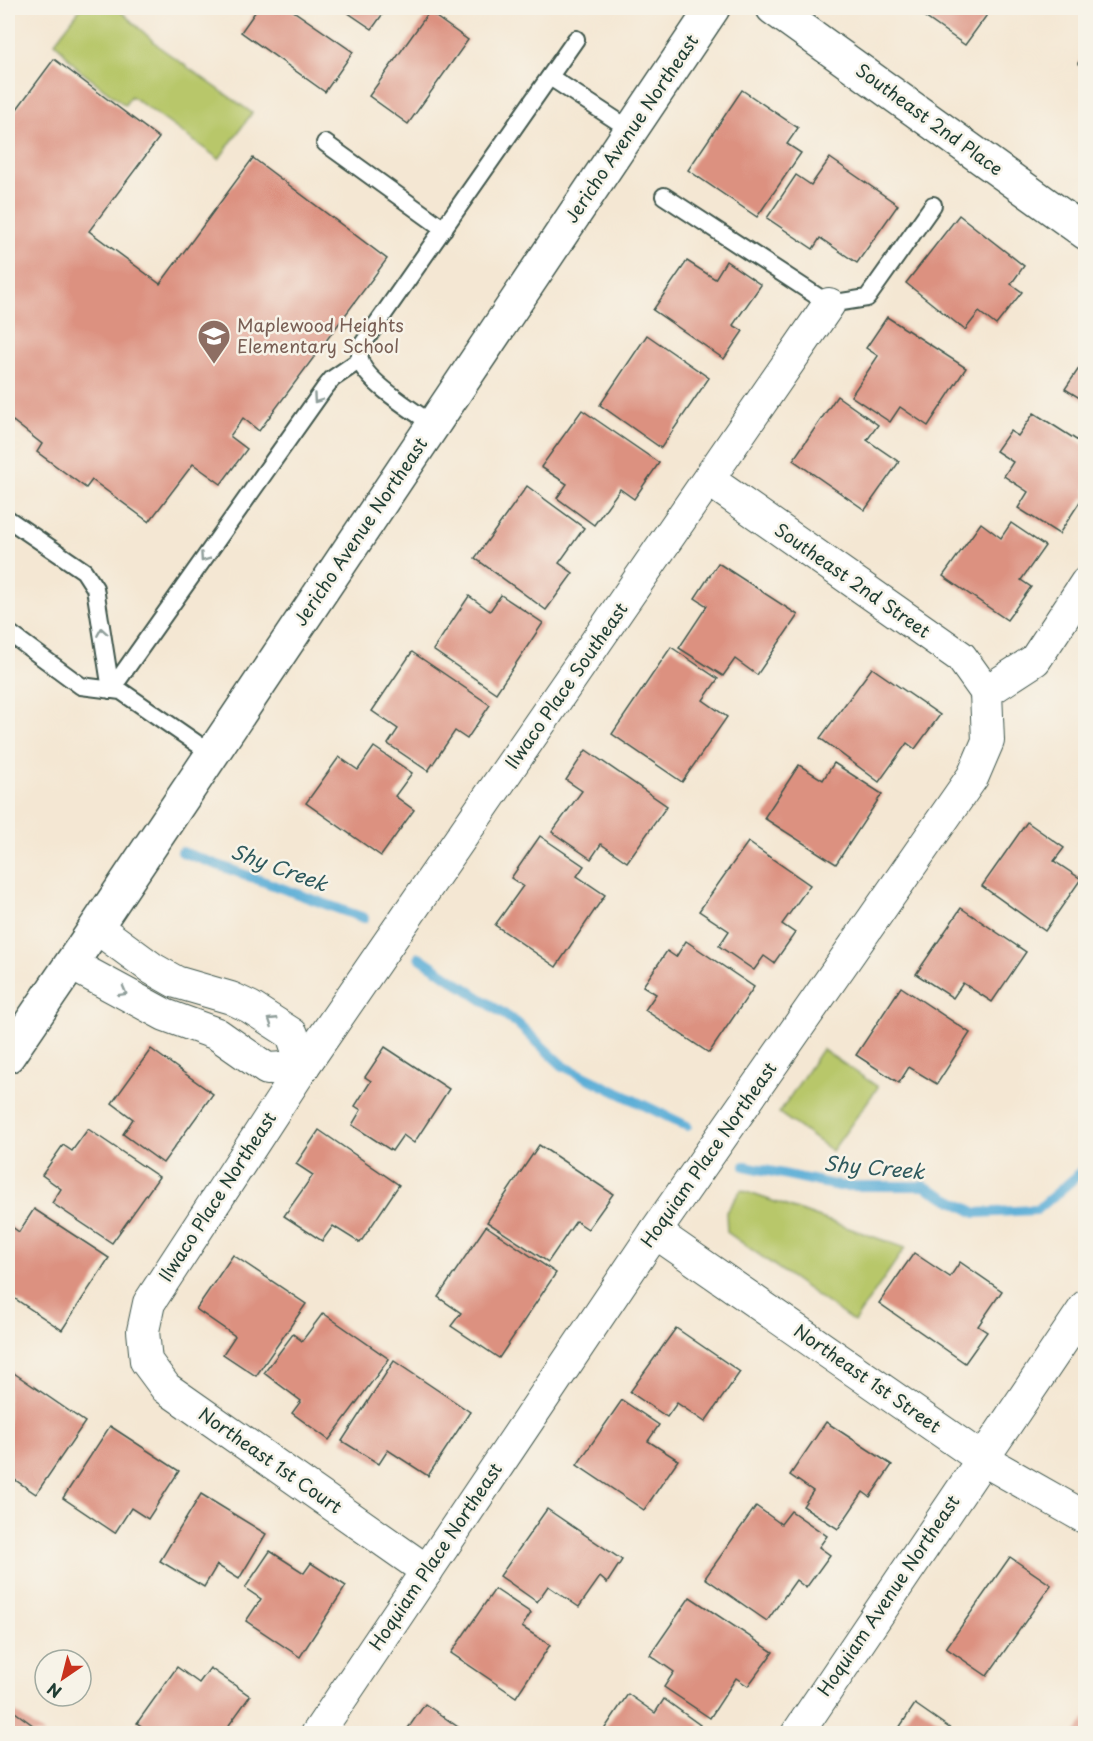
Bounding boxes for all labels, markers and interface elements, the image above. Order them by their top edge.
street label: Jericho Avenue Northeast [557,28,704,228]
street label: Southeast 2nd Place [851,56,1009,181]
place label: Maplewood Heights Elementary School [237,311,404,359]
school or university icon: Maplewood Heights Elementary School [196,318,232,365]
one-way arrow [313,392,324,403]
street label: Jericho Avenue Northeast [286,431,433,631]
street label: Southeast 2nd Street [769,516,936,644]
one-way arrow [200,551,211,562]
street label: Ilwaco Place Southeast [498,596,634,774]
one-way arrow [96,627,109,637]
water label: Shy Creek [227,836,333,899]
one-way arrow [117,985,127,996]
one-way arrow [268,1017,278,1029]
street label: Hoquiam Place Northeast [633,1056,782,1252]
street label: Ilwaco Place Northeast [152,1106,282,1287]
water label: Shy Creek [822,1148,927,1186]
street label: Northeast 1st Street [789,1317,947,1439]
street label: Northeast 1st Court [194,1400,348,1519]
street label: Hoquiam Place Northeast [362,1457,508,1655]
street label: Hoquiam Avenue Northeast [810,1489,965,1701]
north arrow [33,1648,93,1708]
text: N [42,1678,66,1705]

